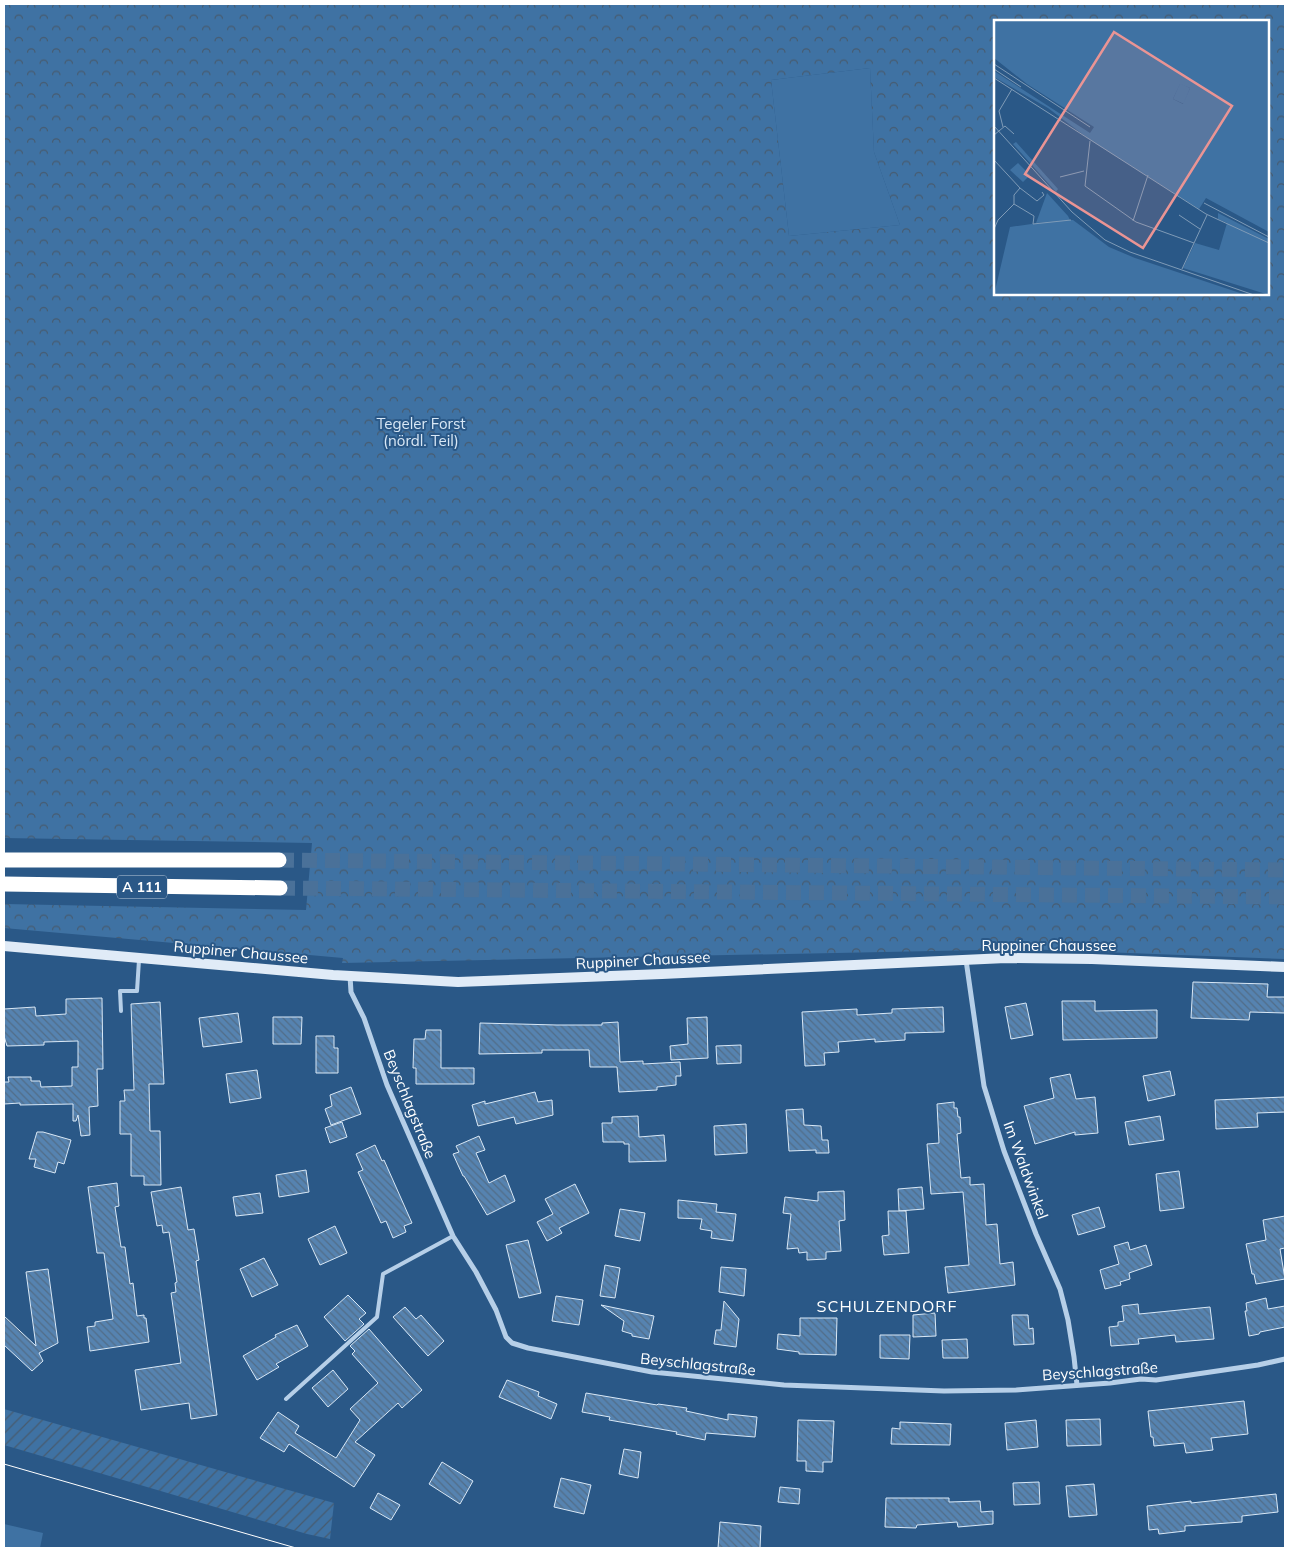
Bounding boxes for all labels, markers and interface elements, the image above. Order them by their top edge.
inset map [994,20,1269,295]
park label: Tegeler Forst (nördl. Teil) [376,414,466,450]
road number: A 111 [117,876,167,899]
street label: Ruppiner Chaussee [982,936,1116,955]
street label: Ruppiner Chaussee [173,937,309,967]
street label: Ruppiner Chaussee [575,947,711,973]
street label: Beyschlagstraße [379,1047,441,1161]
street label: Im Waldwinkel [999,1118,1053,1222]
district label: SCHULZENDORF [817,1296,957,1316]
street label: Beyschlagstraße [639,1348,757,1380]
street label: Beyschlagstraße [1041,1357,1159,1385]

